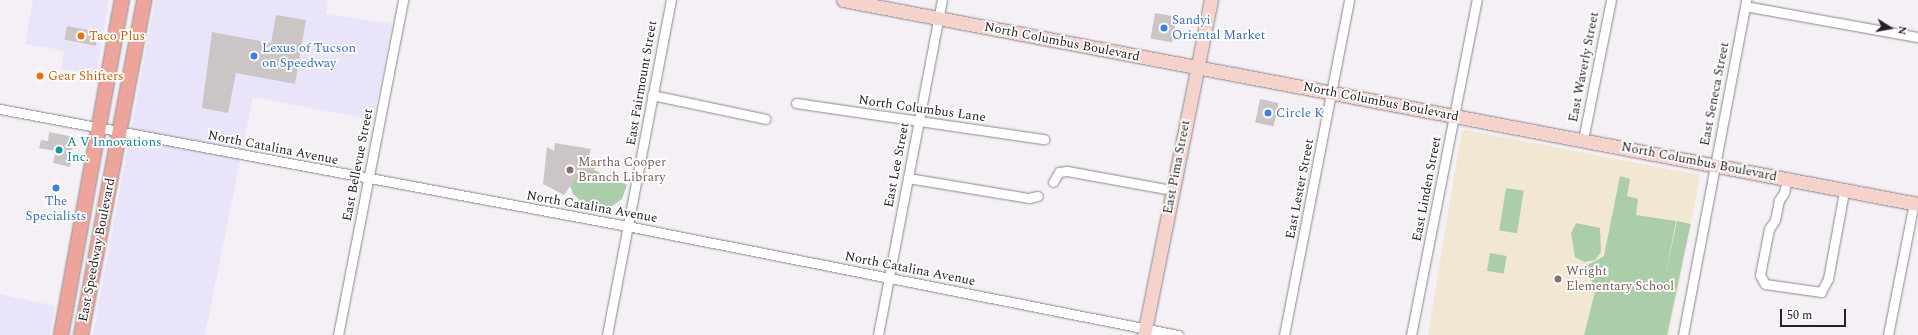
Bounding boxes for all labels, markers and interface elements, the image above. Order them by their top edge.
north arrow [1870,8,1910,48]
street label: East Waverly Street [1566,10,1602,124]
place label: Sandyi Oriental Market [1172,13,1265,44]
street label: East Fairmount Street [623,19,661,147]
street label: North Columbus Boulevard [983,19,1141,65]
marker: Sandyi Oriental Market [1159,23,1169,33]
text: N [1893,24,1911,36]
place label: Taco Plus [89,28,145,44]
marker: Taco Plus [76,31,86,41]
place label: Lexus of Tucson on Speedway [262,41,356,72]
street label: East Seneca Street [1697,41,1733,147]
marker: Lexus of Tucson on Speedway [249,51,259,61]
place label: Gear Shifters [48,68,124,84]
marker: Gear Shifters [35,71,45,81]
street label: North Columbus Boulevard [1302,79,1460,125]
street label: North Columbus Lane [857,92,987,126]
place label: Circle K [1276,105,1324,121]
street label: East Bellevue Street [339,107,377,223]
marker: Circle K [1263,108,1273,118]
street label: East Pima Street [1160,119,1194,215]
street label: East Lee Street [881,121,913,209]
street label: North Catalina Avenue [206,128,340,168]
place label: A V Innovations Inc. [67,135,162,166]
street label: East Linden Street [1409,135,1445,243]
street label: East Lester Street [1283,138,1317,240]
street label: North Columbus Boulevard [1620,139,1778,185]
marker: A V Innovations Inc. [54,145,64,155]
place label: Martha Cooper Branch Library [578,155,666,186]
marker: Martha Cooper Branch Library [565,165,575,175]
street label: East Speedway Boulevard [75,177,119,323]
marker: The Specialists [51,183,61,193]
street label: North Catalina Avenue [525,188,659,226]
place label: The Specialists [26,194,86,225]
street label: North Catalina Avenue [843,249,977,289]
place label: Wright Elementary School [1566,264,1674,295]
marker: Wright Elementary School [1553,274,1563,284]
scale bar [1782,301,1848,327]
text: 50 m [1787,306,1812,325]

